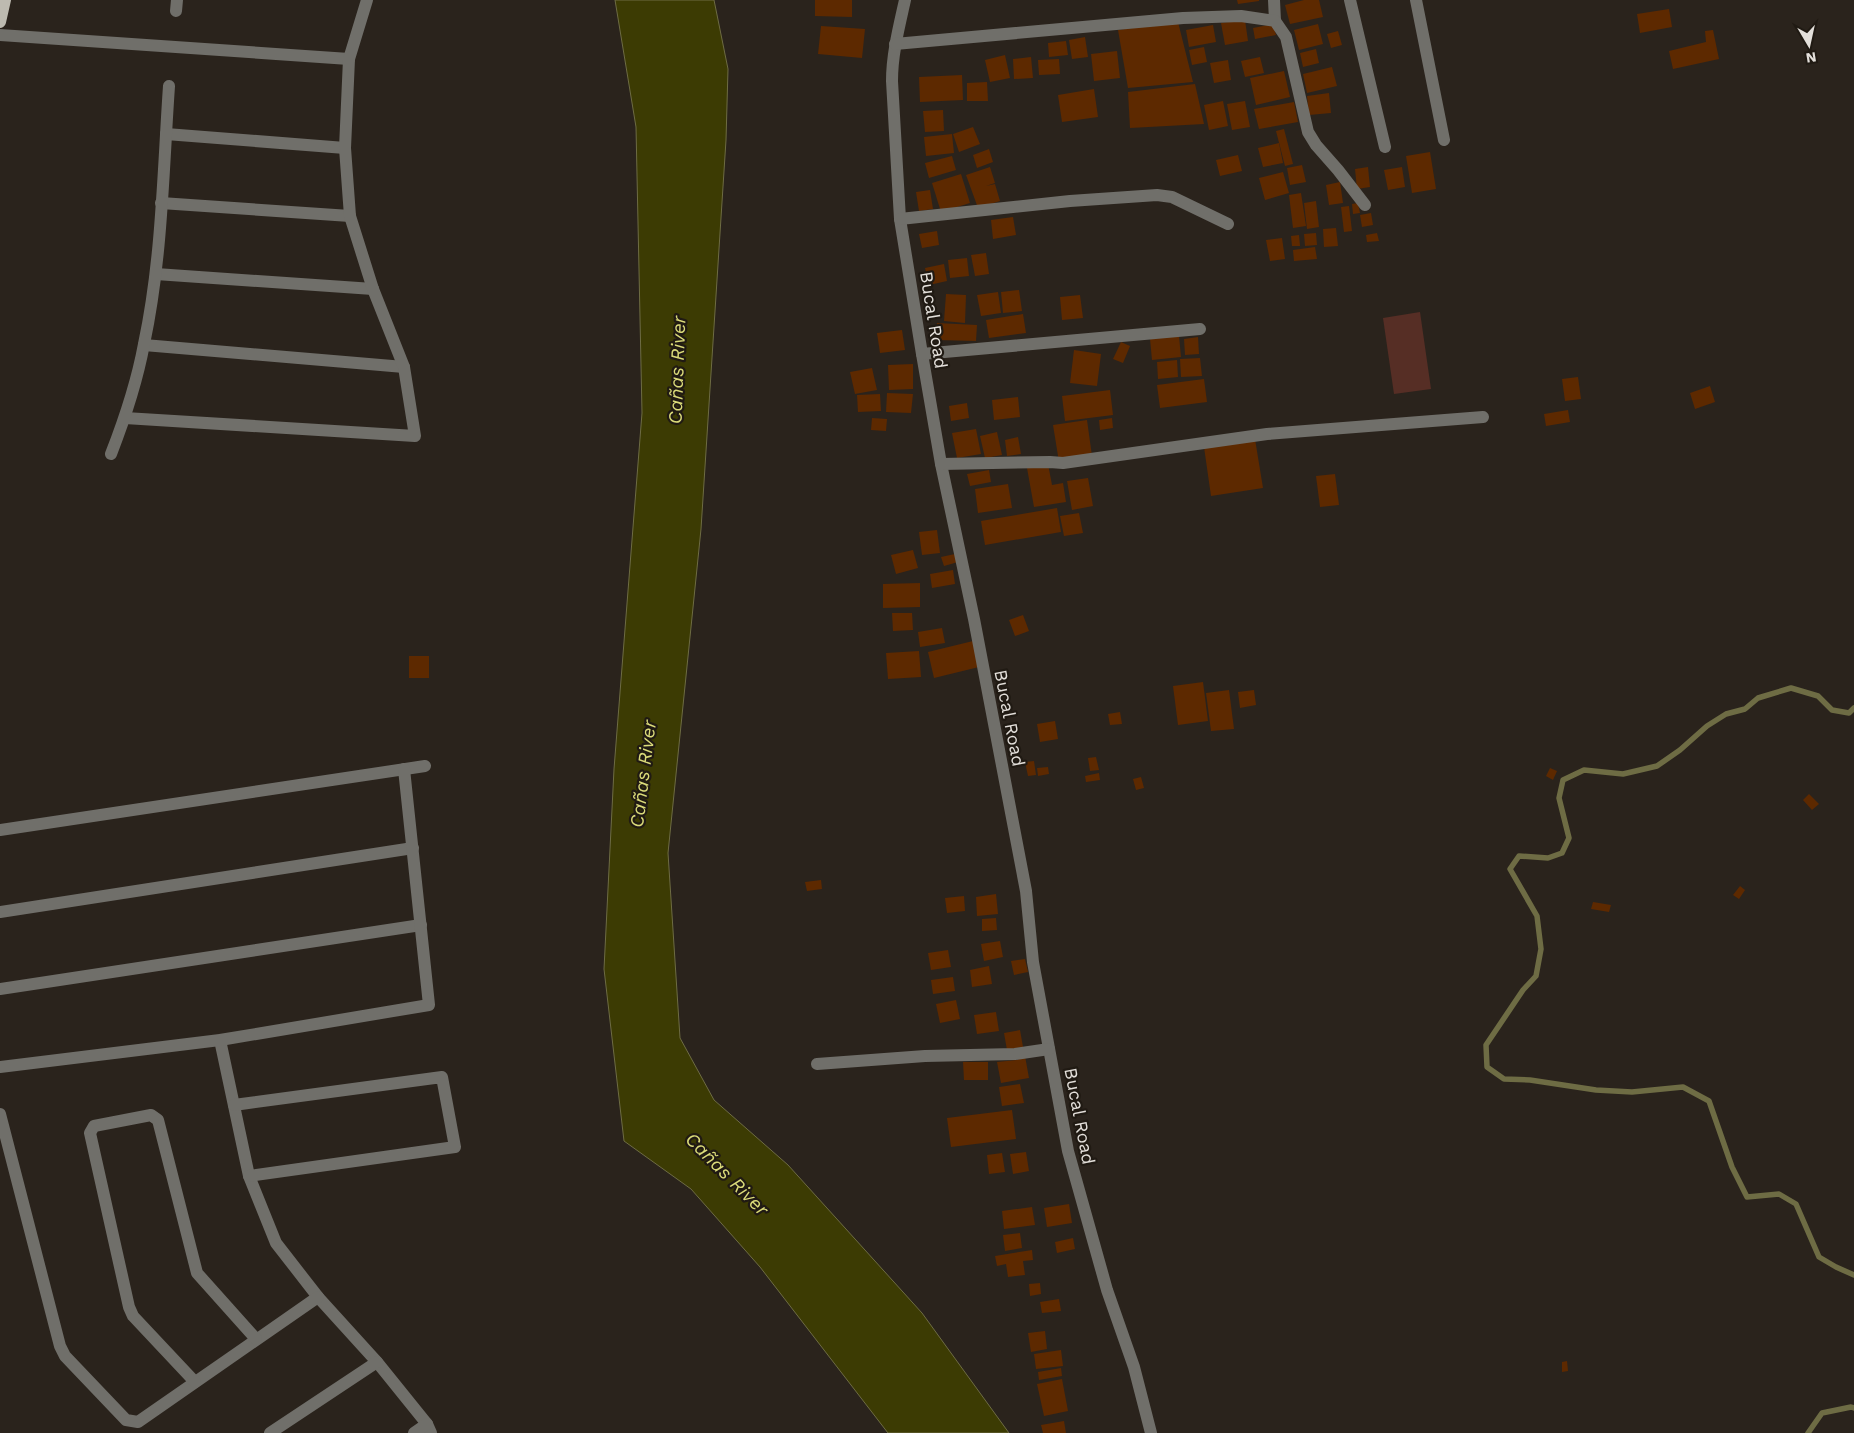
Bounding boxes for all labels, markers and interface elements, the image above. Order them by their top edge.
north arrow [1784,20,1834,70]
text: N [1805,49,1817,67]
street label: Bucal Road [916,270,952,370]
water label: Cañas River [664,315,690,425]
street label: Bucal Road [990,668,1030,768]
water label: Cañas River [625,718,661,829]
street label: Bucal Road [1060,1066,1100,1166]
water label: Cañas River [681,1128,774,1221]

